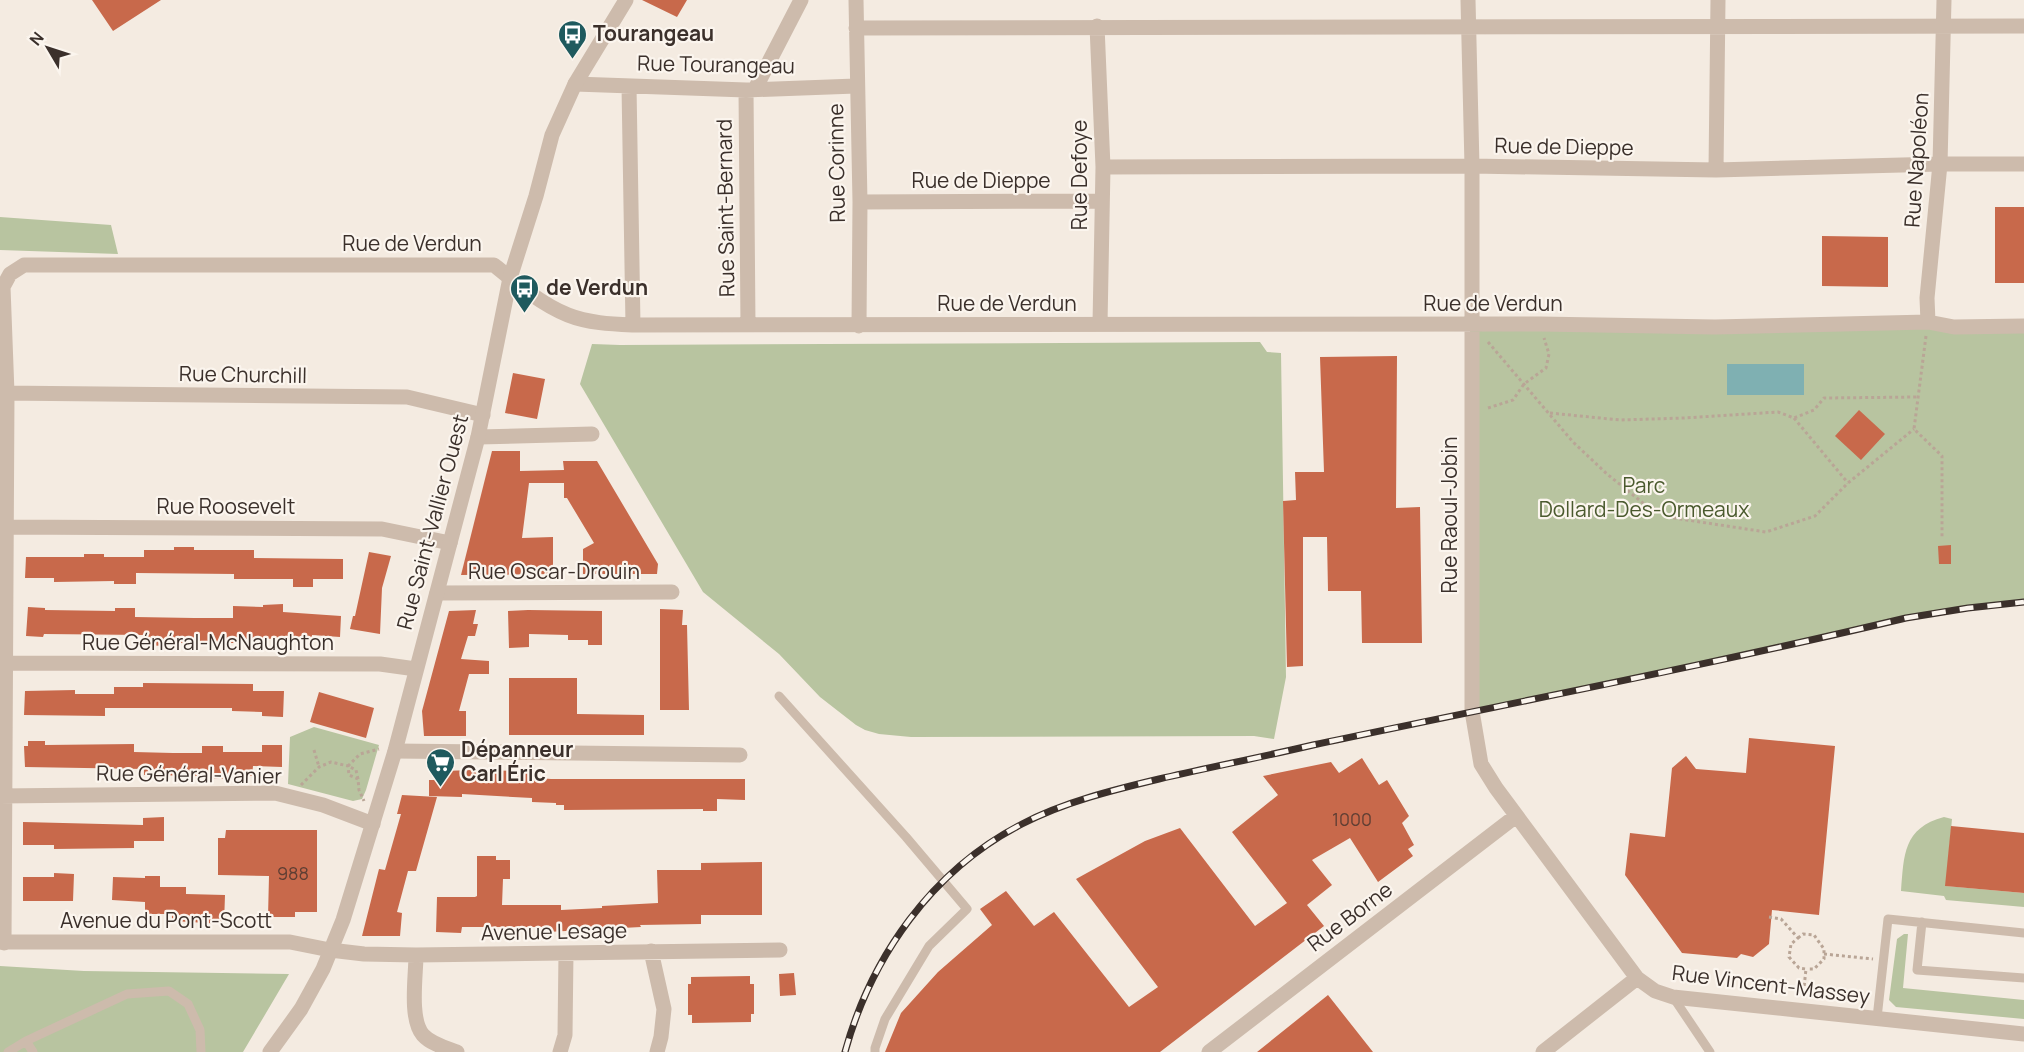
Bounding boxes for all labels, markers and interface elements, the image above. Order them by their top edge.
north arrow [18,18,78,78]
bus stop icon: Tourangeau [556,18,588,60]
place label: Tourangeau [593,19,714,47]
text: N [24,27,49,50]
street label: Rue Tourangeau [637,49,795,79]
street label: Rue Napoléon [1897,92,1935,228]
street label: Rue Corinne [821,103,851,223]
street label: Rue Saint-Bernard [709,119,741,297]
street label: Rue Defoye [1065,120,1093,230]
street label: Rue de Dieppe [1494,131,1634,161]
street label: Rue de Dieppe [911,166,1051,194]
street label: Rue de Verdun [342,229,482,257]
bus stop icon: de Verdun [509,272,541,314]
place label: de Verdun [546,273,648,301]
street label: Rue de Verdun [937,289,1077,317]
street label: Rue de Verdun [1423,289,1563,317]
street label: Rue Churchill [179,359,307,389]
street label: Rue Saint-Vallier Ouest [390,411,474,633]
street label: Rue Raoul-Jobin [1435,436,1463,594]
park label: Parc Dollard-Des-Ormeaux [1539,471,1749,523]
street label: Rue Roosevelt [157,492,295,520]
street label: Rue Oscar-Drouin [468,557,640,585]
street label: Rue Général-McNaughton [82,628,334,656]
place label: Dépanneur Carl Éric [461,735,573,787]
supermarket icon: Dépanneur Carl Éric [424,746,456,788]
street label: Rue Général-Vanier [96,758,283,790]
house number: 1000 [1332,807,1372,831]
house number: 988 [277,861,309,885]
street label: Rue Borne [1301,875,1398,957]
street label: Avenue du Pont-Scott [60,906,272,934]
street label: Avenue Lesage [480,916,627,946]
street label: Rue Vincent-Massey [1671,958,1872,1010]

